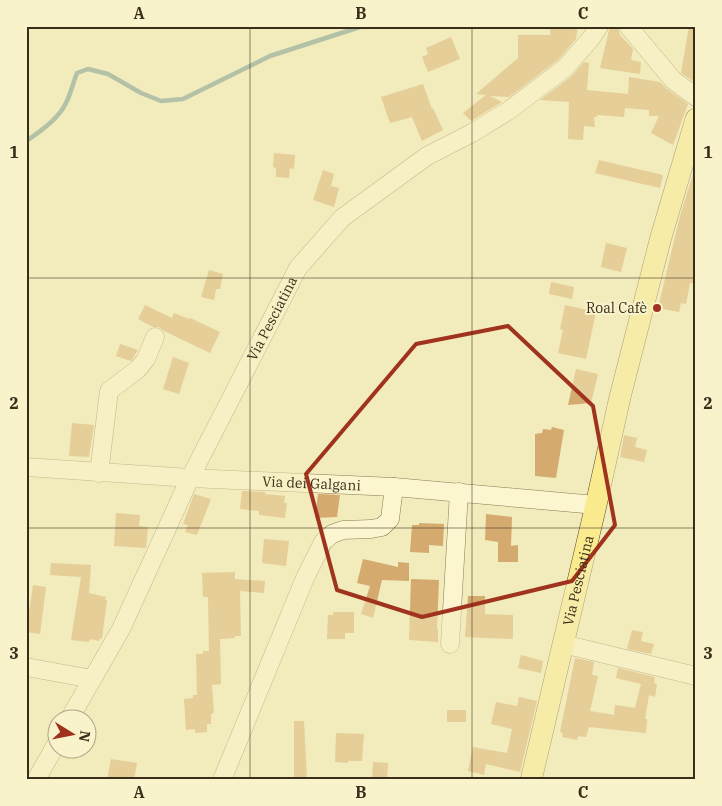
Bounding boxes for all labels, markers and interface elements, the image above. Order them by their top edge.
text: A [133,3,145,23]
text: B [355,3,367,23]
text: C [578,3,588,23]
text: 1 [9,142,19,162]
text: 1 [703,142,713,162]
street label: Via Pesciatina [243,273,301,364]
place label: Roal Cafè [586,299,647,317]
marker: Roal Cafè [651,302,663,314]
text: 2 [9,393,19,413]
text: 2 [703,393,713,413]
street label: Via dei Galgani [262,472,361,495]
street label: Via Pesciatina [559,533,598,628]
text: 3 [9,643,19,663]
text: 3 [703,643,713,663]
north arrow [48,708,98,758]
text: N [75,729,95,743]
text: A [133,782,145,802]
text: B [355,782,367,802]
text: C [578,782,588,802]

